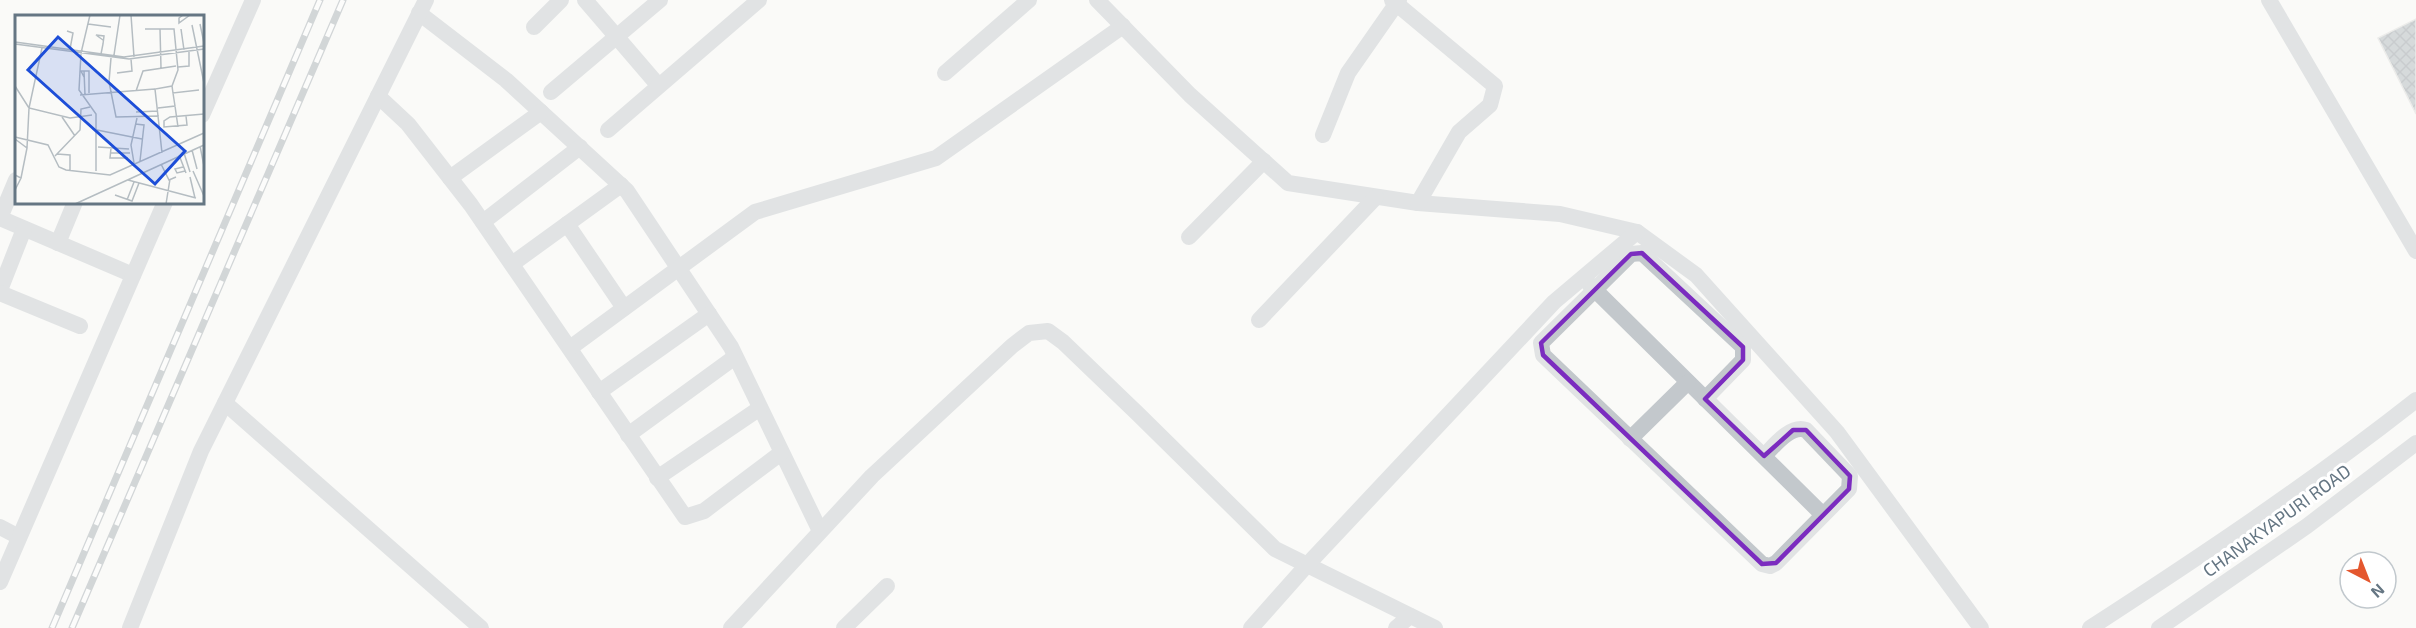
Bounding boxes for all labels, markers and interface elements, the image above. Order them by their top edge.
inset map [15,15,204,204]
street label: CHANAKYAPURI ROAD [2198,459,2355,581]
north arrow [2338,550,2398,610]
text: N [2368,581,2389,602]

